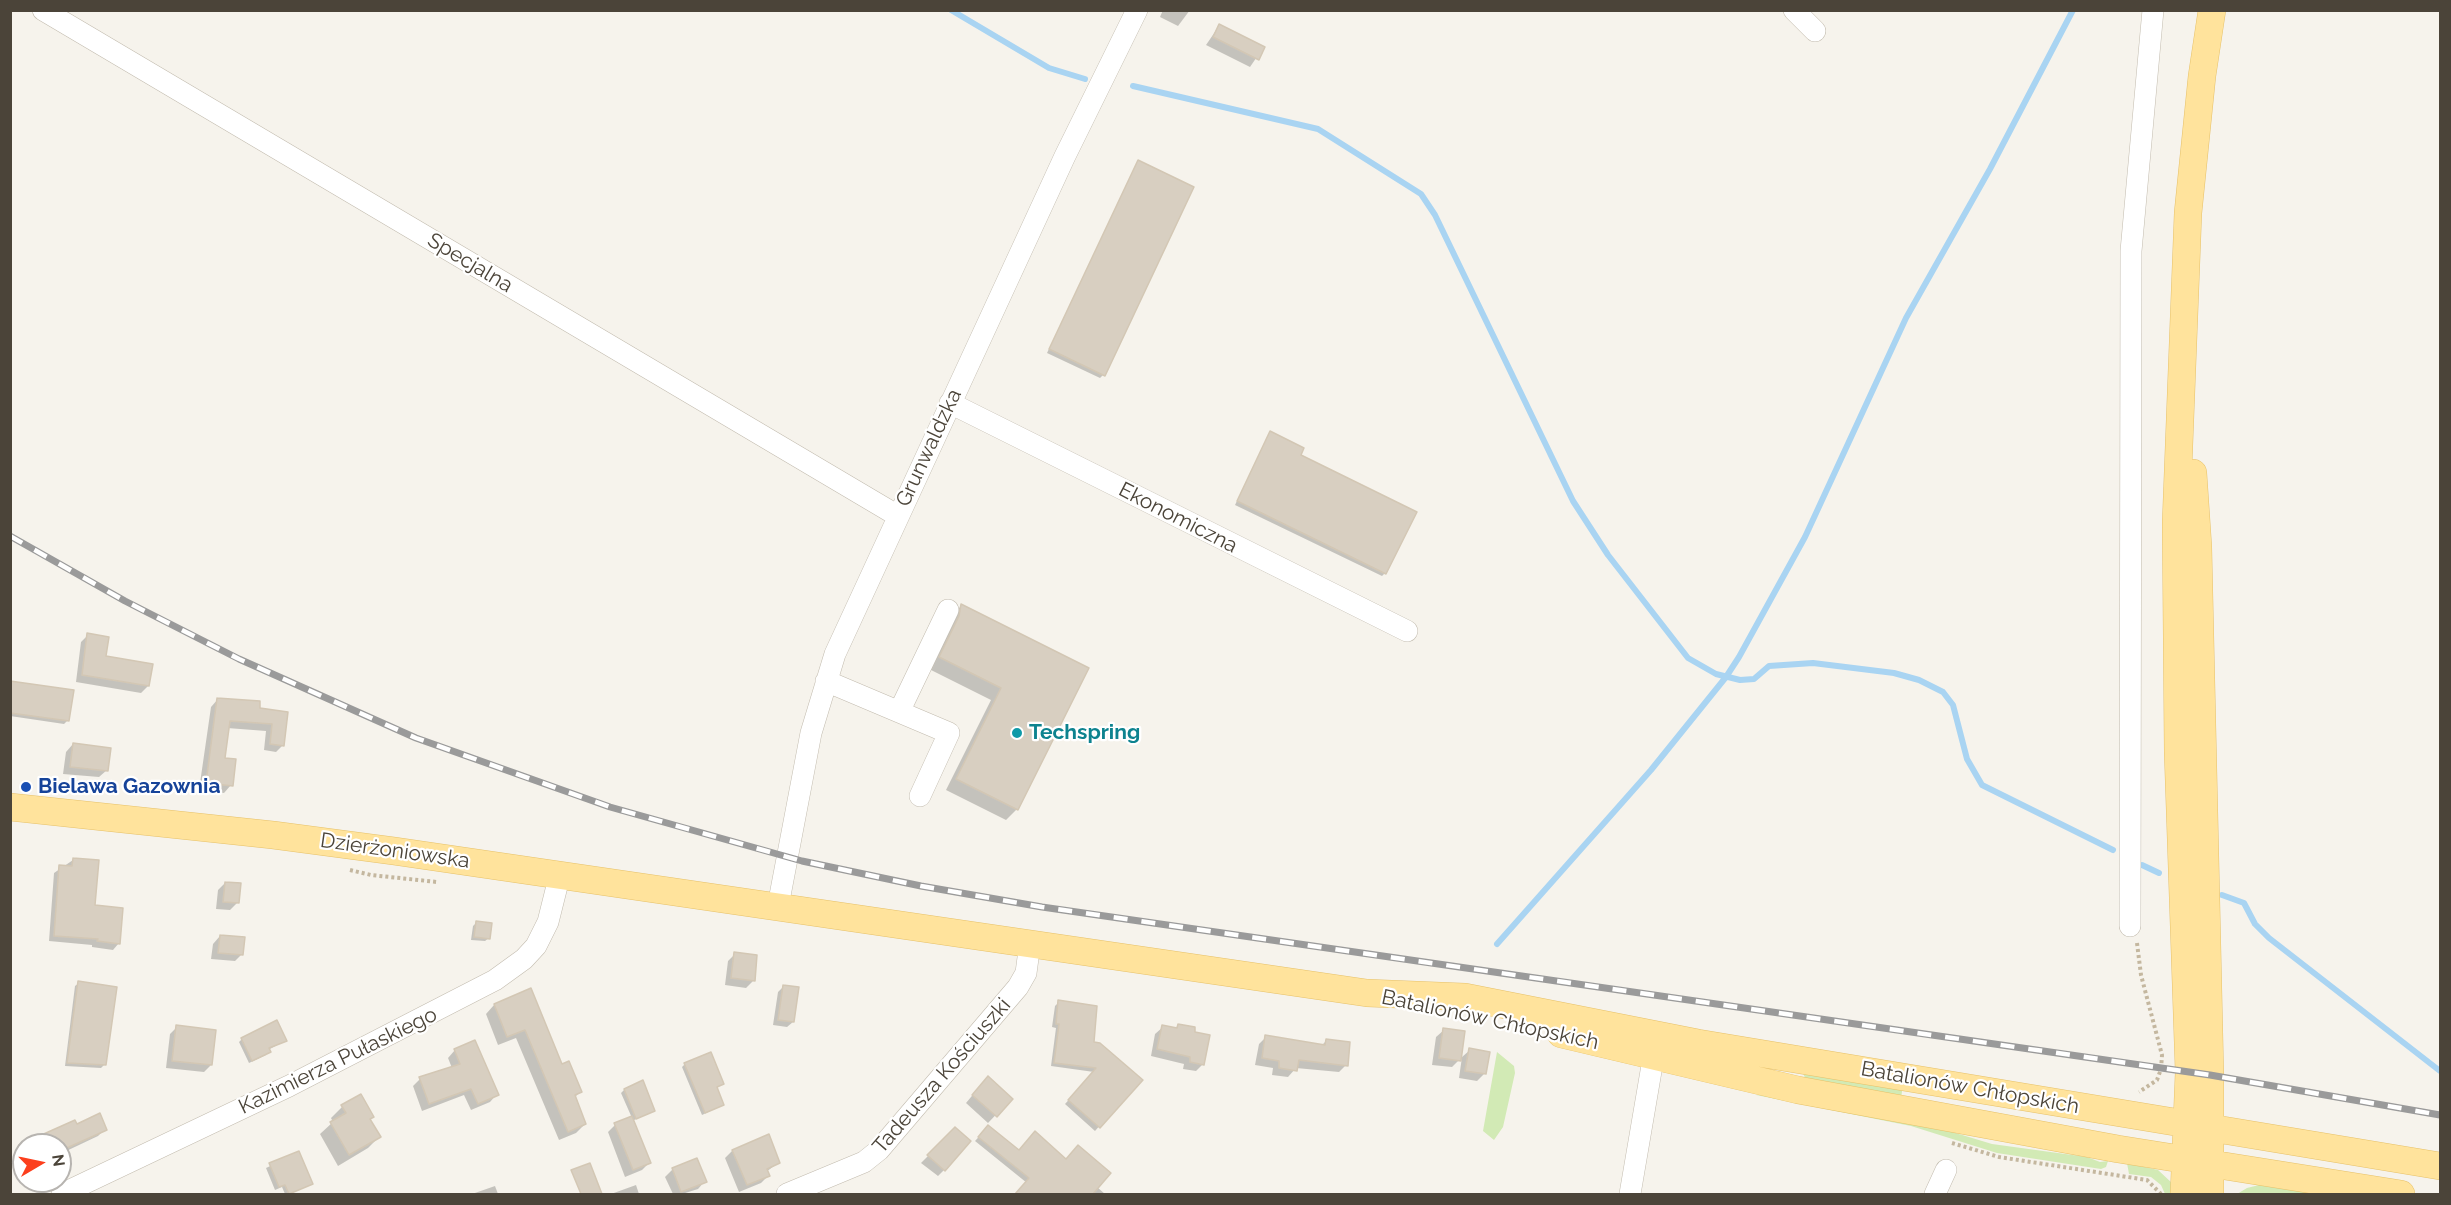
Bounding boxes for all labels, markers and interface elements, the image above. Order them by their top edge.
street label: Specjalna [423,228,517,298]
street label: Grunwaldzka [891,385,967,511]
street label: Ekonomiczna [1114,477,1242,559]
place label: Techspring [1029,720,1140,746]
marker: Techspring [1010,726,1024,740]
place label: Bielawa Gazownia [38,774,220,800]
marker: Bielawa Gazownia [19,780,33,794]
street label: Dzierżoniowska [319,828,471,874]
street label: Batalionów Chłopskich [1379,985,1601,1055]
street label: Tadeusza Kościuszki [868,993,1016,1159]
street label: Kazimierza Pułaskiego [235,1002,441,1120]
street label: Batalionów Chłopskich [1859,1056,2081,1120]
north arrow [12,1133,72,1193]
text: N [48,1153,69,1168]

